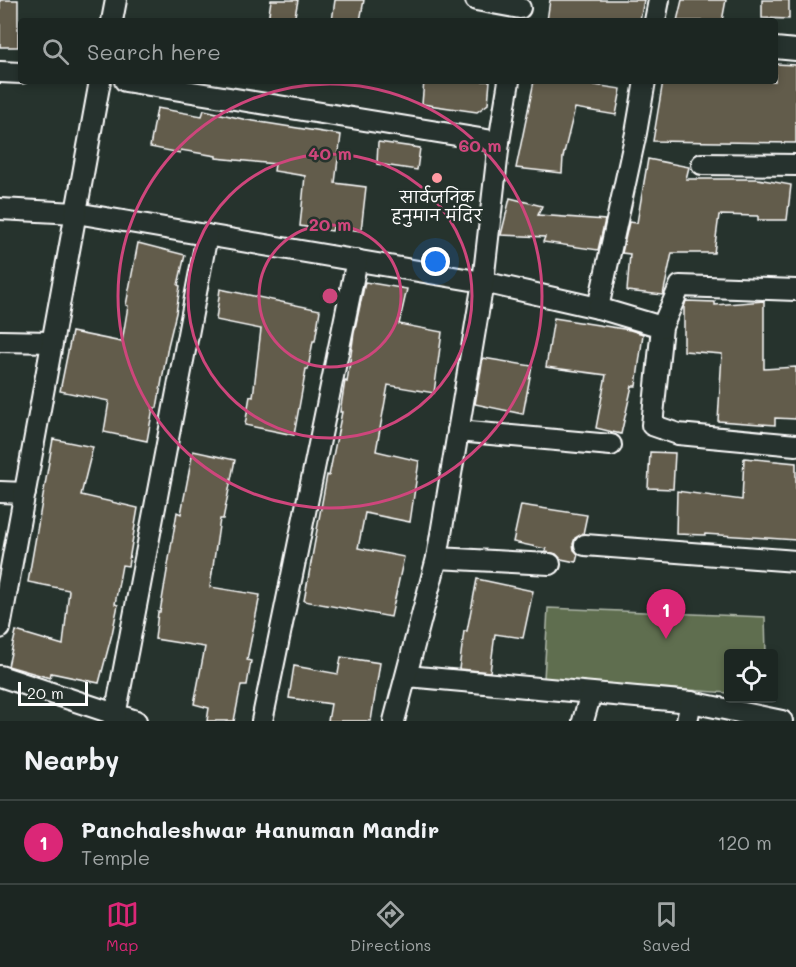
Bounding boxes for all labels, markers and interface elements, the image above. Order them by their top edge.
search box [18,18,778,84]
icon: search [39,35,72,68]
text: Search here [87,37,221,66]
text: 60 m [458,133,502,157]
text: 40 m [308,141,352,165]
marker: सार्वजनिक हनुमान मंदिर [430,171,444,185]
place label: सार्वजनिक हनुमान मंदिर [391,185,483,227]
text: 20 m [309,212,351,236]
your location [421,247,450,276]
centre of rings [320,286,340,306]
pin: 1 [646,590,686,639]
map controls [724,649,778,703]
button: locate [724,649,778,703]
scale bar [18,679,88,706]
text: 20 m [27,682,64,703]
text: Nearby [24,743,119,777]
text: Panchaleshwar Hanuman Mandir [81,815,439,844]
text: 1 [39,829,48,855]
text: 120 m [717,829,772,855]
text: Temple [81,844,150,870]
tab: Map [106,898,139,955]
tab: Directions [350,898,431,955]
tab: Saved [643,898,690,955]

